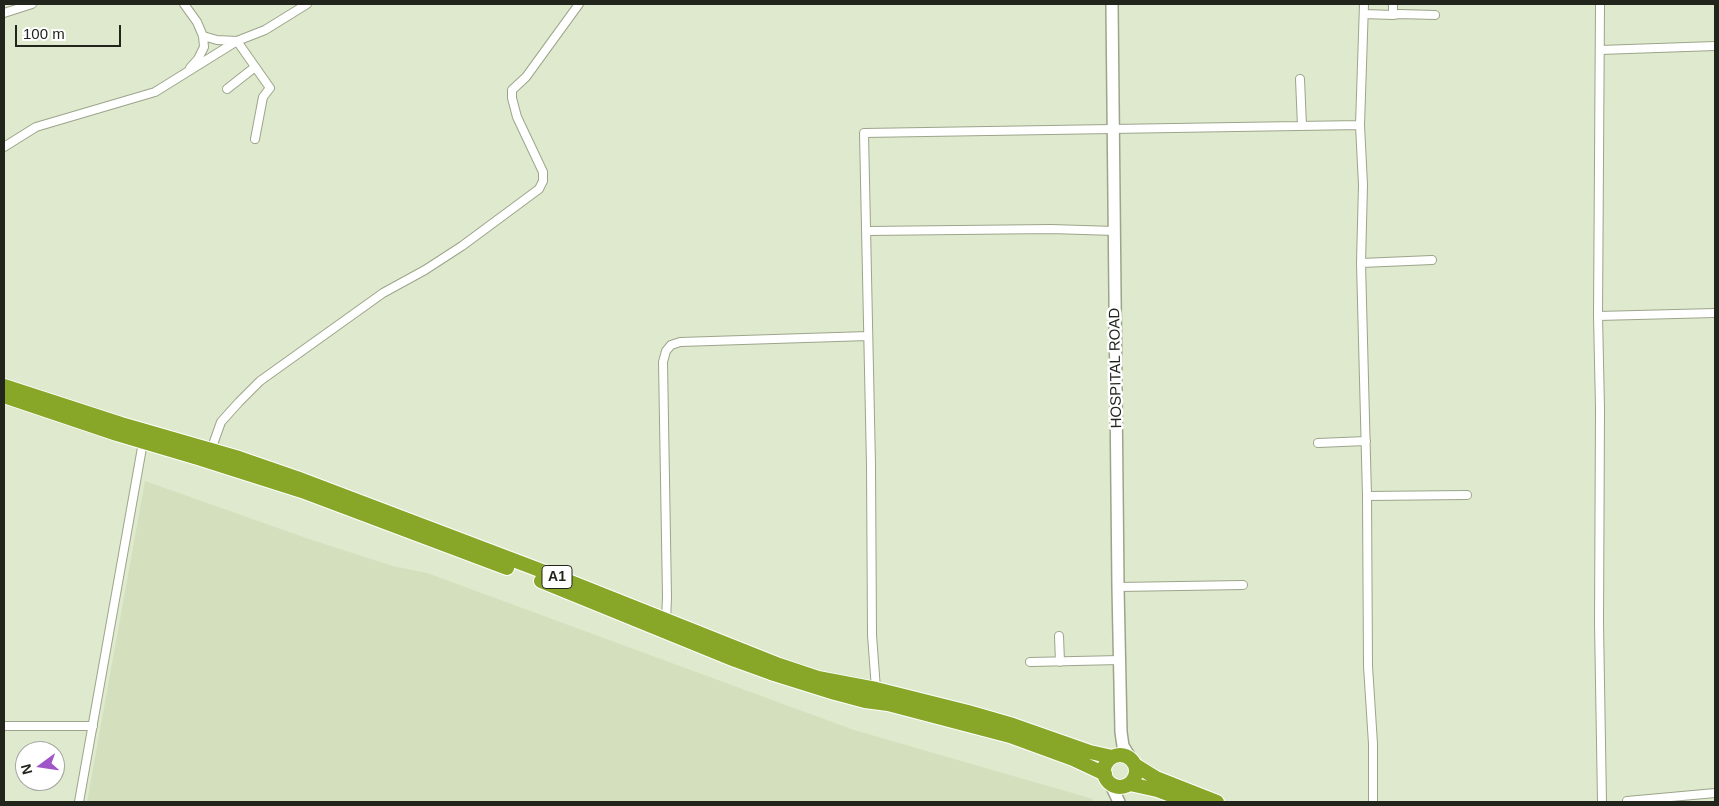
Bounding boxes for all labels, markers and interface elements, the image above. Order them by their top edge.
scale bar [18,15,124,47]
text: 100 m [23,25,65,42]
street label: HOSPITAL ROAD [1106,308,1126,428]
road number: A1 [542,566,572,588]
north arrow [15,741,65,791]
text: N [17,763,35,776]

